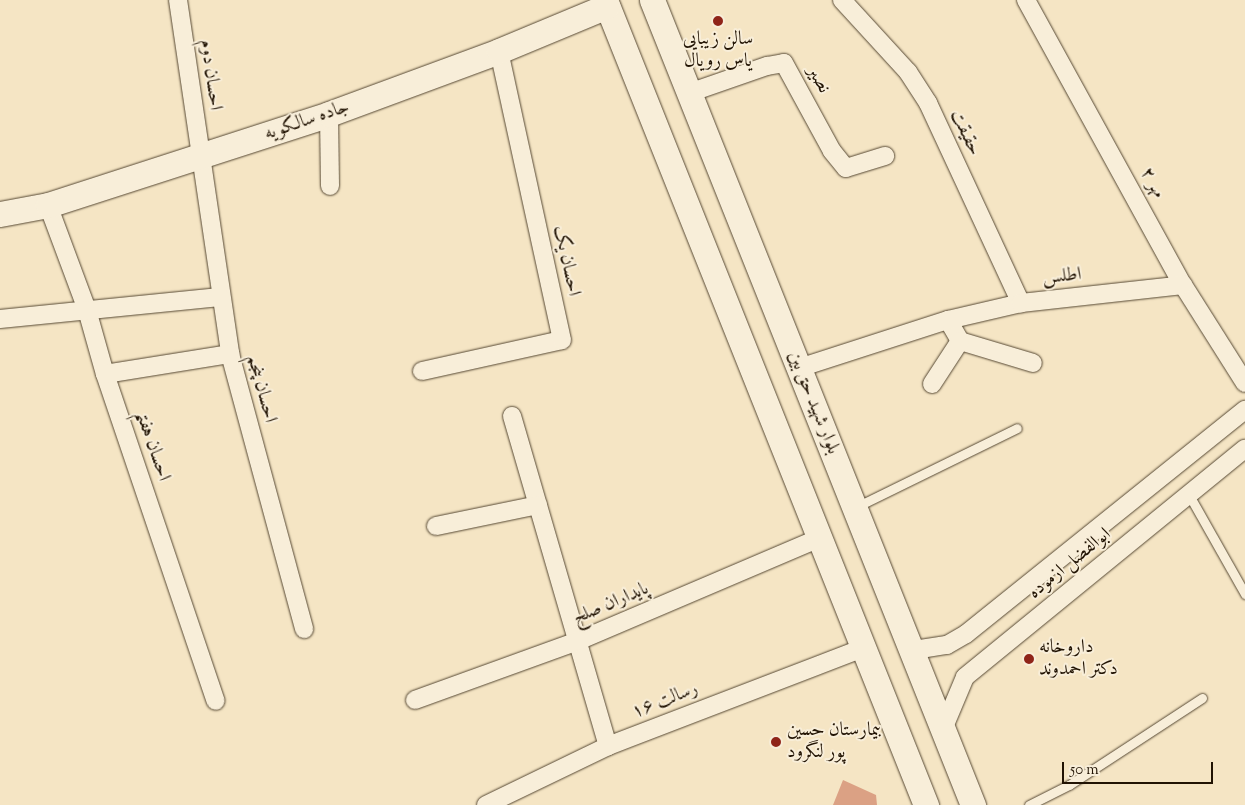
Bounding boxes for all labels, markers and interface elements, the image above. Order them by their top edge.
marker: سالن زیبایی یاس رویال [712,15,724,27]
place label: سالن زیبایی یاس رویال [683,29,753,73]
street label: احسان دوم [194,38,226,112]
street label: نصیر [801,62,835,98]
street label: جاده سالکویه [262,96,352,146]
street label: حقیقت [944,106,986,160]
street label: مهر ۲ [1134,164,1170,202]
street label: احسان یک [547,224,585,298]
street label: اطلس [1041,264,1083,290]
street label: بلوار شهید حق بین [782,348,844,458]
street label: احسان پنجم [241,353,281,425]
street label: احسان هفتم [129,408,175,484]
street label: ابوالفضل ازموده [1024,524,1116,604]
street label: پایداران صلح [570,578,652,630]
place label: داروخانه دکتر احمدوند [1039,637,1118,681]
marker: داروخانه دکتر احمدوند [1023,653,1035,665]
street label: رسالت ۱۶ [629,678,701,724]
place label: بیمارستان حسین پور لنگرود [787,720,881,764]
marker: بیمارستان حسین پور لنگرود [769,735,783,749]
scale bar [1065,752,1216,784]
text: 50 m [1070,760,1099,781]

